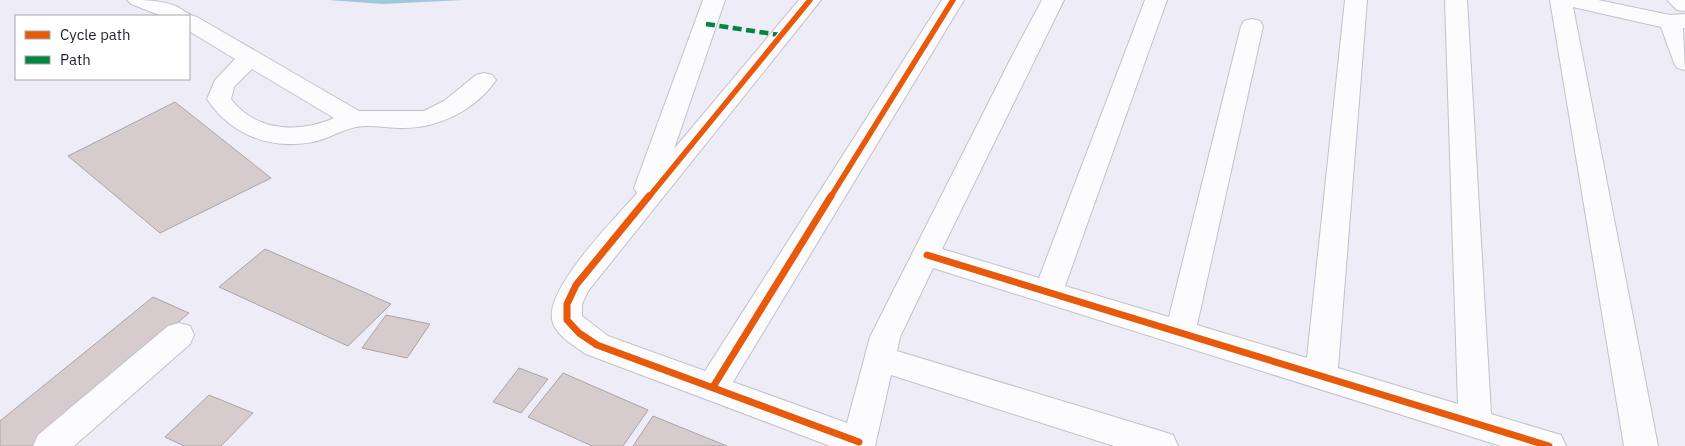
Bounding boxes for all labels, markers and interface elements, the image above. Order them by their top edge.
legend [15,15,190,80]
text: Cycle path [60,25,131,44]
text: Path [60,50,91,69]

